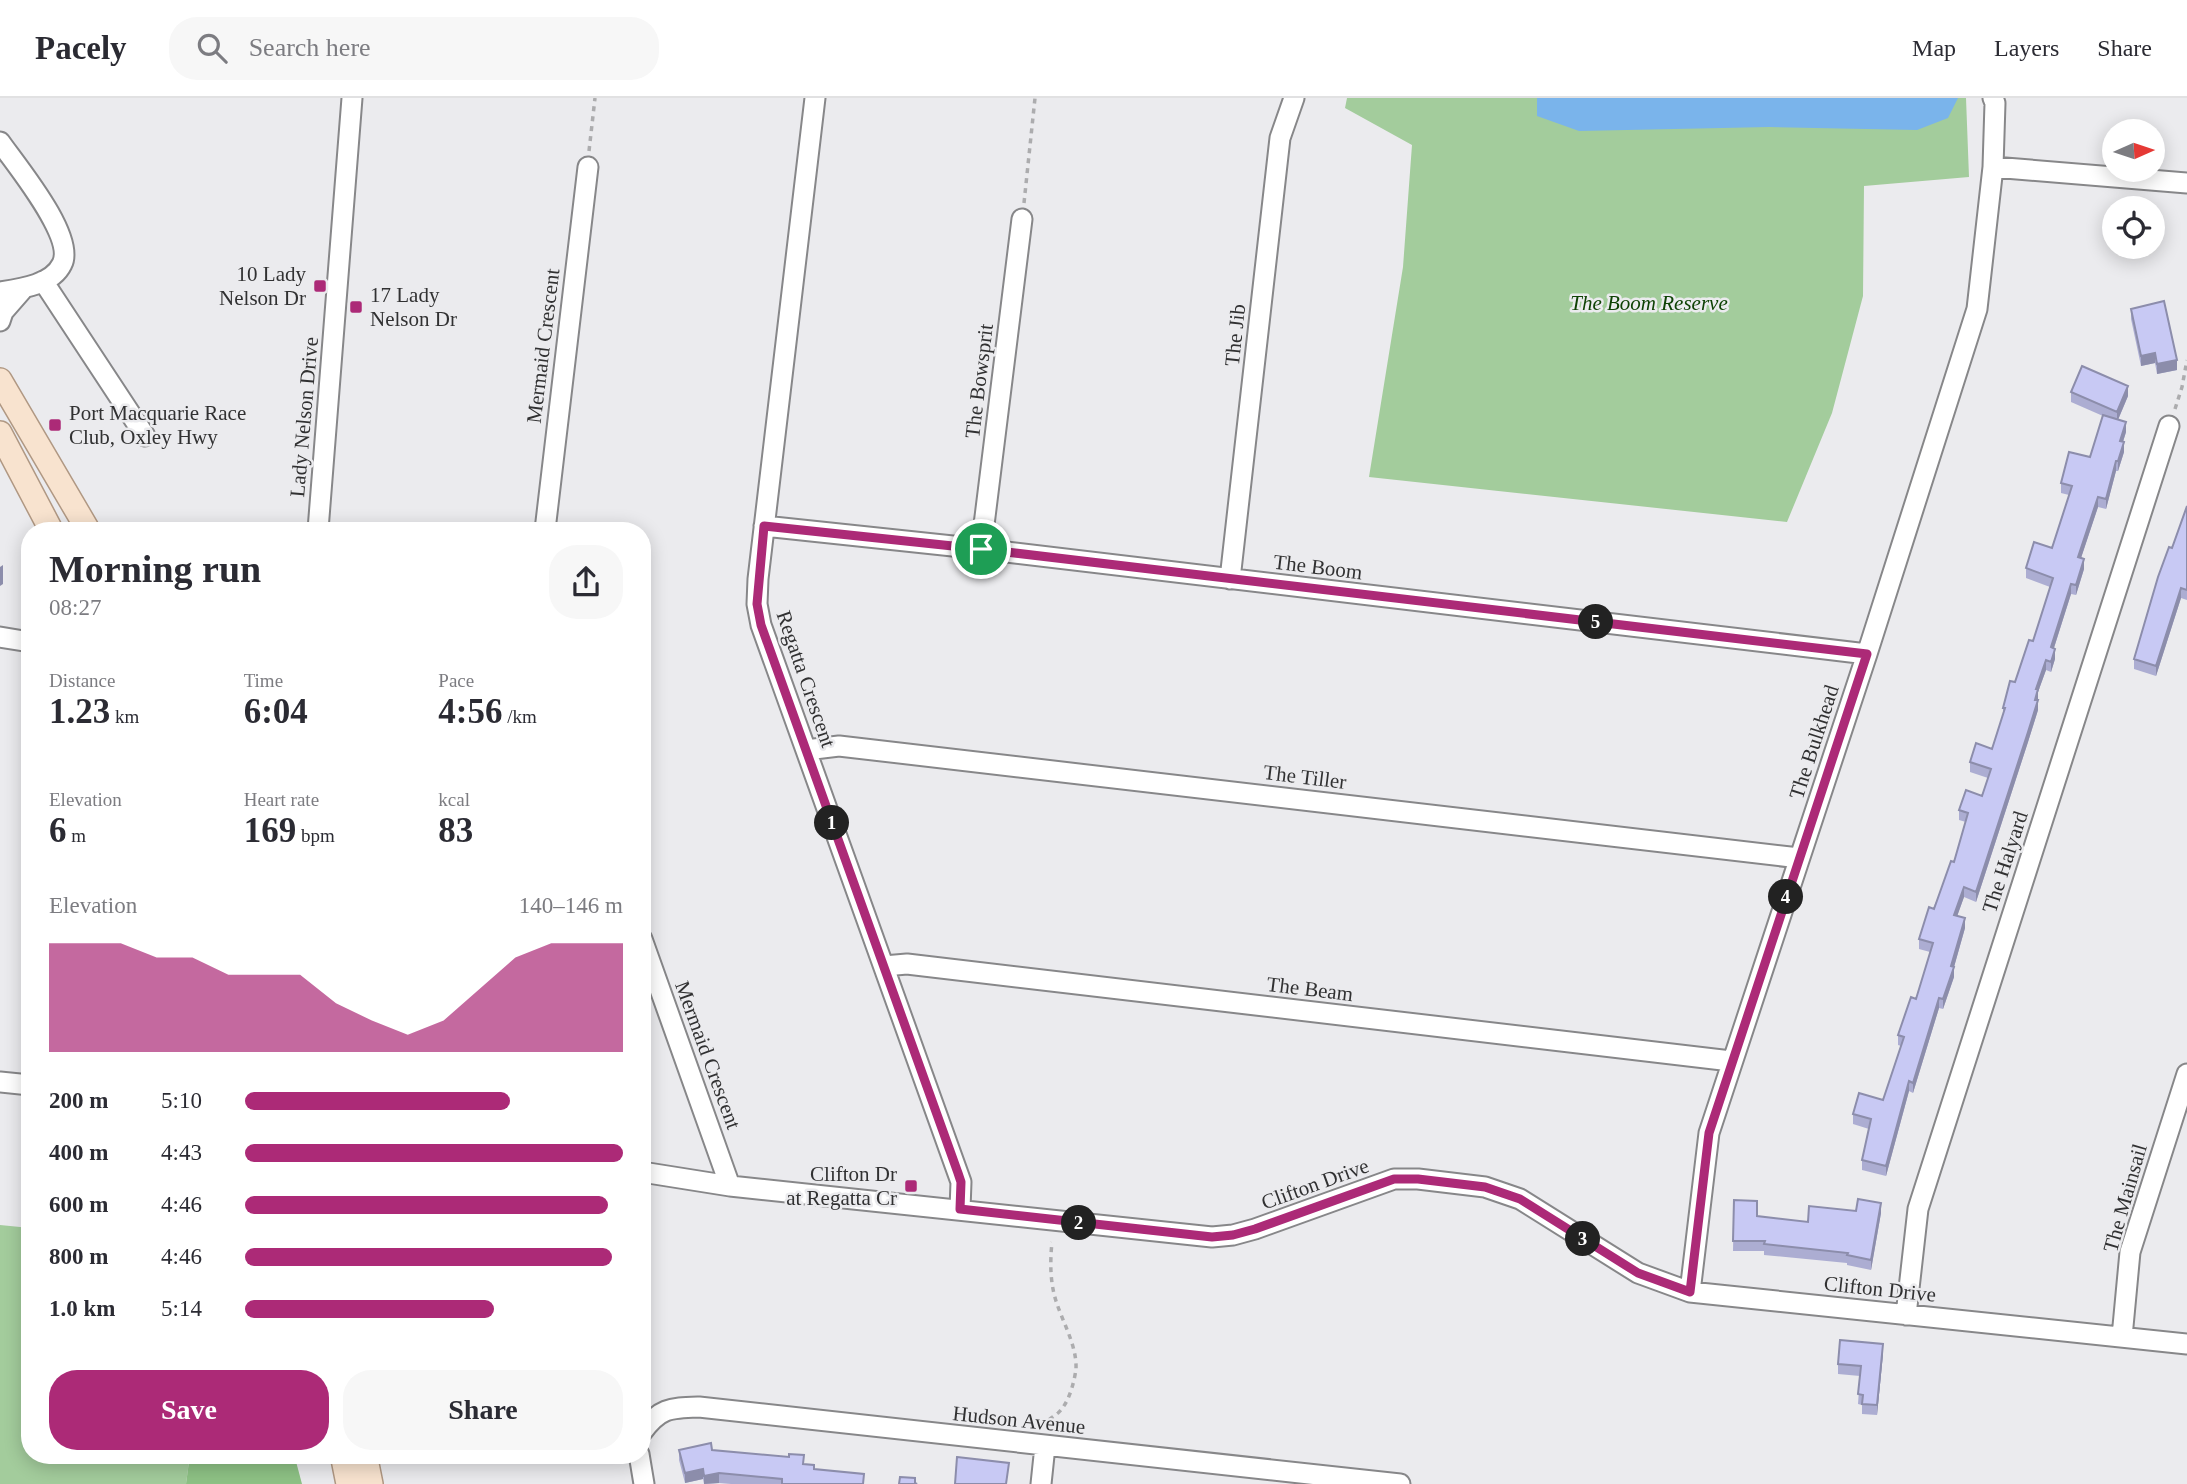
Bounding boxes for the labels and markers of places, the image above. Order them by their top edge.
place label: 10 Lady Nelson Dr [219,262,306,310]
marker: 10 Lady Nelson Dr [312,278,328,294]
place label: 17 Lady Nelson Dr [370,283,457,331]
marker: 17 Lady Nelson Dr [348,299,364,315]
place label: Port Macquarie Race Club, Oxley Hwy [69,401,246,449]
marker: Port Macquarie Race Club, Oxley Hwy [47,417,63,433]
pin [951,519,1011,579]
pin: 5 [1578,604,1614,640]
pin: 1 [814,806,850,840]
pin: 4 [1768,880,1803,914]
place label: Clifton Dr at Regatta Cr [786,1162,897,1210]
marker: Clifton Dr at Regatta Cr [903,1178,919,1194]
pin: 2 [1062,1206,1096,1240]
pin: 3 [1566,1222,1600,1256]

